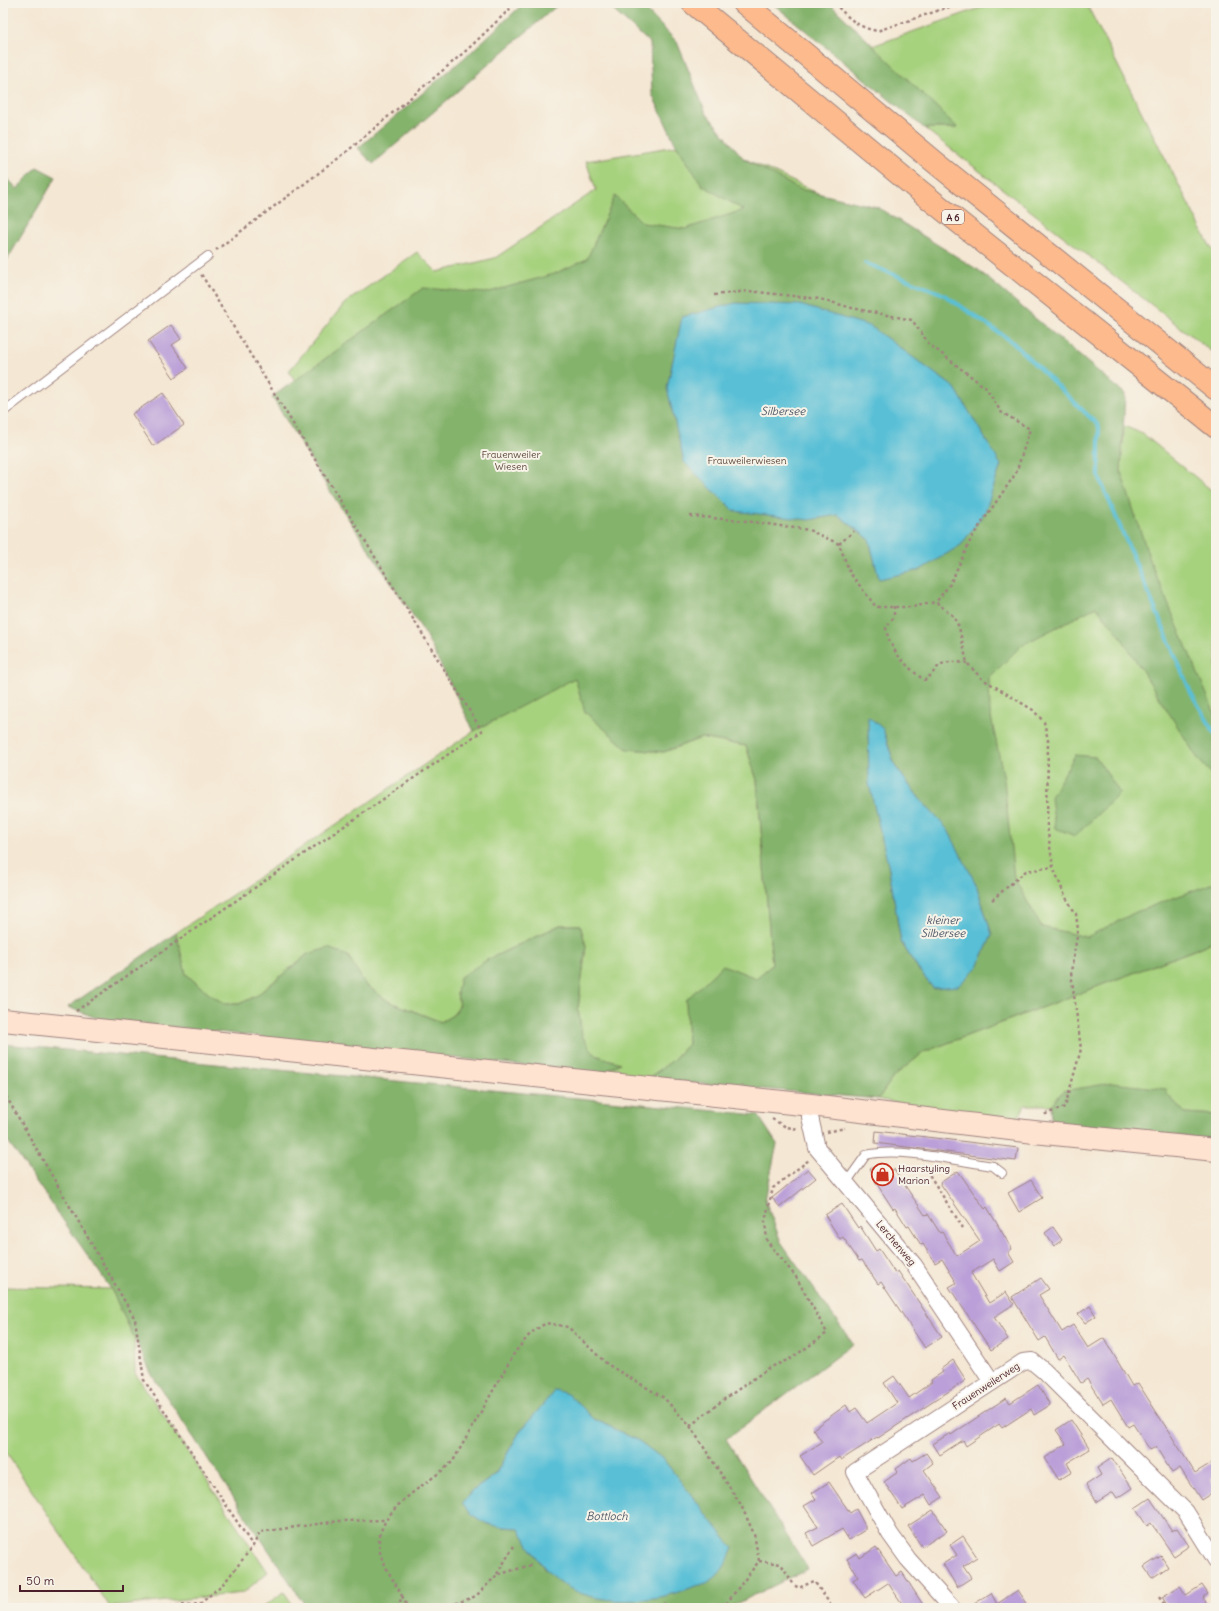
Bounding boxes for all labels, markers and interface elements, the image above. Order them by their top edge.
road number: A 6 [942,210,964,224]
water label: Silbersee [761,404,806,418]
park label: Frauenweiler Wiesen [482,448,540,473]
park label: Frauweilerwiesen [707,454,787,467]
water label: kleiner Silbersee [921,913,966,940]
shop icon: Haarstyling Marion [870,1161,896,1187]
place label: Haarstyling Marion [898,1162,950,1187]
street label: Lerchenweg [873,1218,919,1268]
street label: Frauenweilerweg [950,1359,1022,1413]
water label: Bottloch [586,1509,628,1523]
scale bar [20,1567,123,1593]
text: 50 m [26,1573,55,1588]

